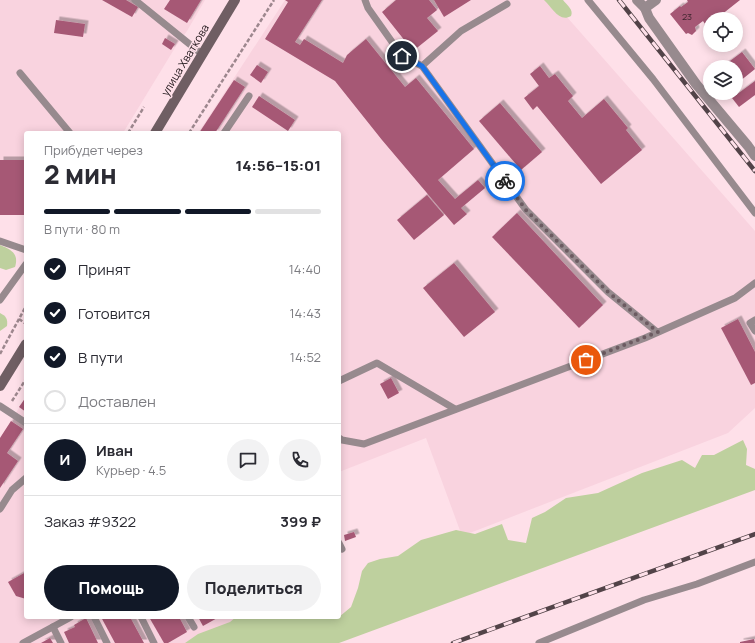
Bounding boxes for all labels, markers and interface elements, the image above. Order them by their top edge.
house number: 23 [682,10,692,23]
map controls [703,12,743,100]
button: locate [703,12,743,52]
street label: улица Хваткова [157,21,212,98]
pin [385,39,419,73]
icon: home [391,45,413,67]
button: layers [703,60,743,100]
text: Прибудет через [44,141,143,159]
text: 14:56–15:01 [235,155,321,176]
text: 2 мин [44,156,117,192]
courier [485,161,525,201]
icon: bike [494,170,516,192]
text: В пути · 80 m [44,220,120,238]
icon: check [44,258,66,280]
text: Принят [78,259,131,280]
text: 14:40 [289,260,321,278]
icon: check [44,302,66,324]
text: Готовится [78,303,150,324]
text: 14:43 [290,304,321,322]
pin [569,343,603,377]
icon: check [44,346,66,368]
text: В пути [78,347,123,368]
text: 14:52 [290,348,321,366]
icon: bag [575,349,597,371]
text: Доставлен [78,391,156,412]
button: chat [227,439,269,481]
button: phone [279,439,321,481]
text: Иван [96,440,133,461]
text: И [60,449,70,470]
text: Курьер · 4.5 [96,461,166,479]
text: Заказ #9322 [44,511,136,532]
text: 399 ₽ [280,511,321,532]
button: Помощь [44,565,179,611]
button: Поделиться [187,565,321,611]

